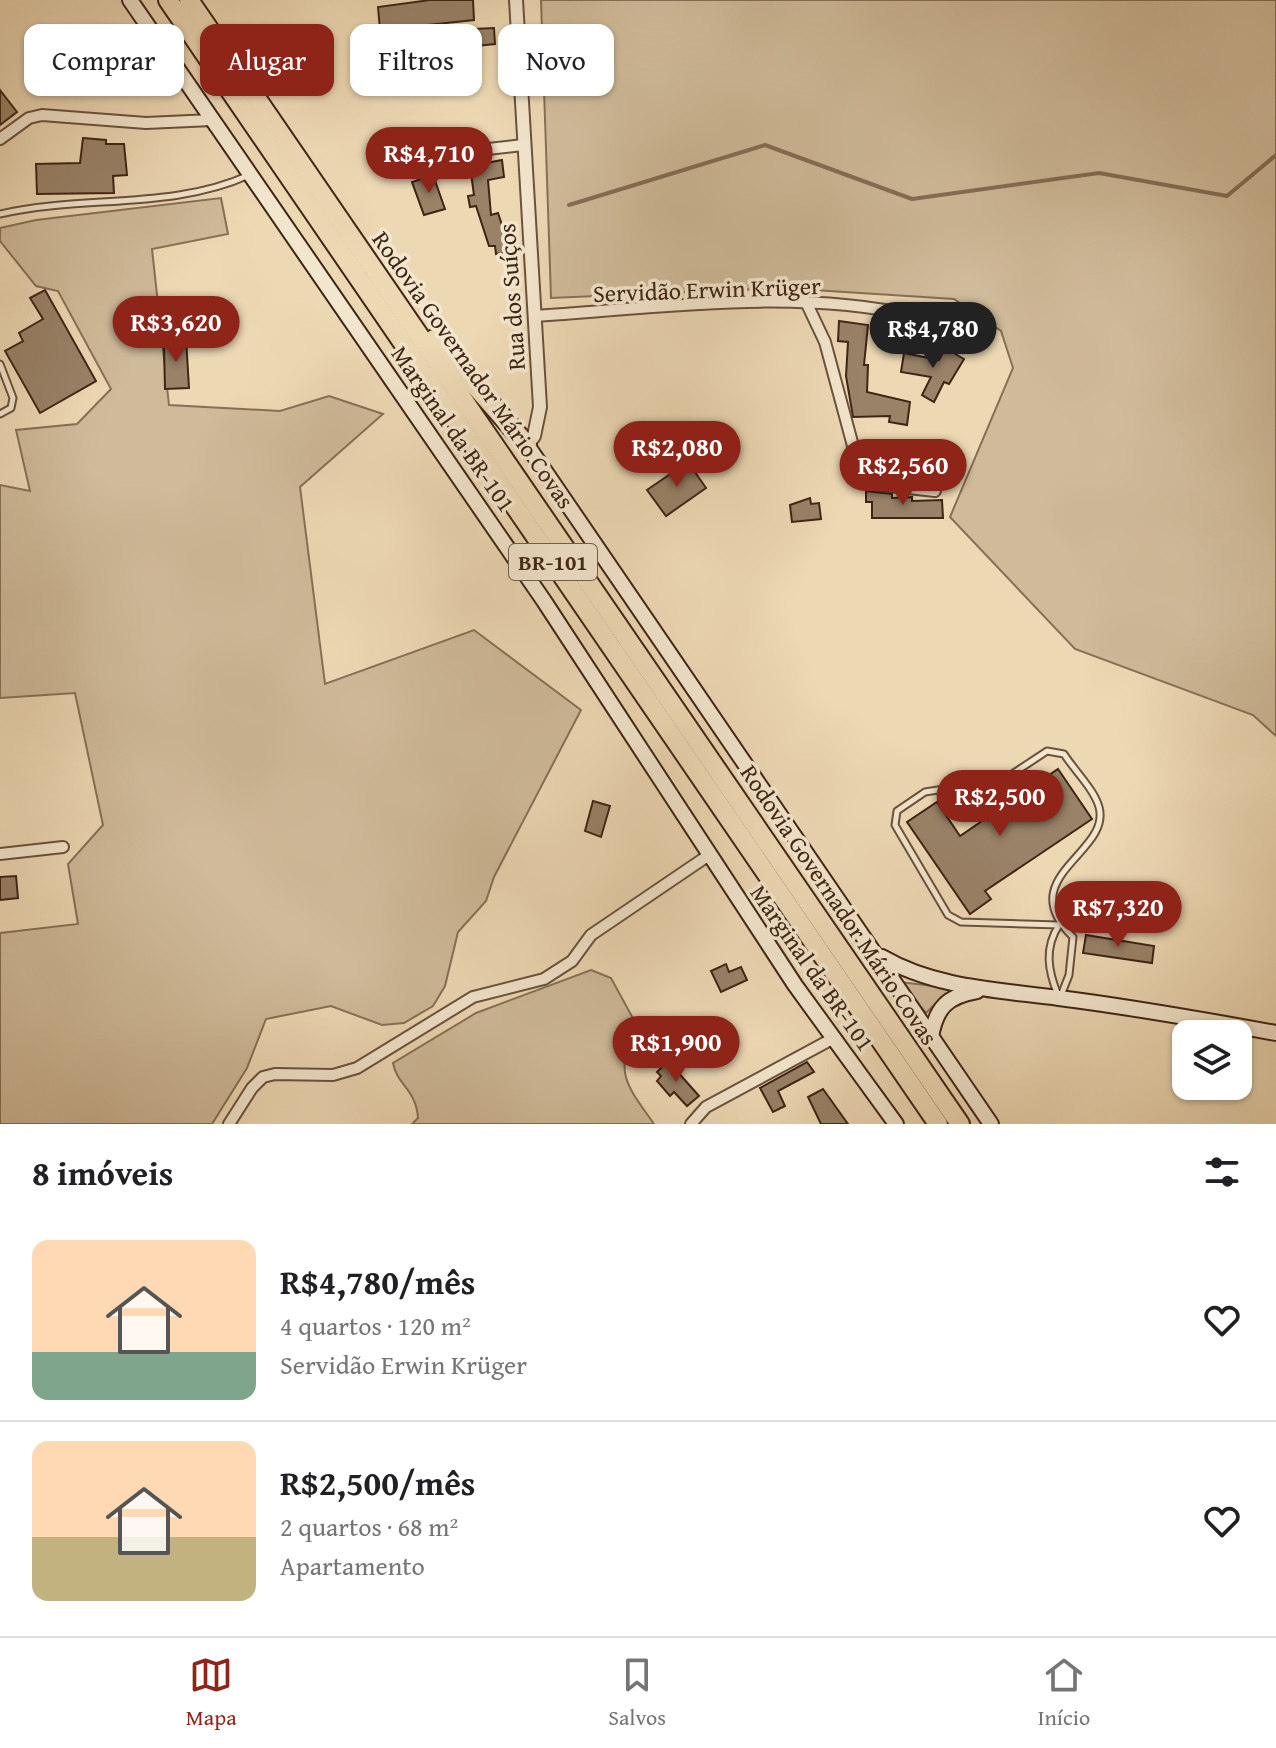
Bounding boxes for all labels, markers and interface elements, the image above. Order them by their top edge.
chip: Comprar [24,24,184,96]
chip: Alugar [200,24,334,96]
chip: Filtros [350,24,482,96]
chip: Novo [498,24,614,96]
pin: R$4,710 [355,127,503,195]
text: R$4,710 [384,133,474,172]
street label: Rua dos Suíços [489,222,534,372]
street label: Rodovia Governador Mário Covas [364,224,583,516]
street label: Servidão Erwin Krüger [592,268,822,311]
pin: R$3,620 [102,296,250,364]
text: R$3,620 [131,302,221,341]
pin: R$4,780 [859,302,1007,370]
text: R$4,780 [888,308,978,347]
street label: Marginal da BR-101 [383,338,524,519]
pin: R$2,080 [603,421,751,489]
text: R$2,080 [632,427,722,466]
pin: R$2,560 [829,439,977,507]
text: R$2,560 [858,445,948,484]
road number: BR-101 [509,544,597,580]
street label: Rodovia Governador Mário Covas [732,757,947,1052]
pin: R$2,500 [926,770,1074,838]
text: R$2,500 [955,776,1045,815]
street label: Marginal da BR-101 [742,877,883,1058]
pin: R$7,320 [1044,881,1192,949]
text: R$7,320 [1073,887,1163,926]
pin: R$1,900 [602,1016,750,1084]
map controls [1172,1020,1252,1100]
button: layers [1172,1020,1252,1100]
text: R$1,900 [631,1022,721,1061]
text: 8 imóveis [32,1148,173,1197]
icon: filters [1200,1150,1244,1194]
text: R$4,780/mês [280,1257,475,1306]
icon: home [96,1272,192,1368]
icon: heart [1200,1298,1244,1342]
text: 4 quartos · 120 m² [280,1306,471,1345]
text: Servidão Erwin Krüger [280,1345,527,1384]
text: R$2,500/mês [280,1458,475,1507]
icon: home [96,1473,192,1569]
icon: heart [1200,1499,1244,1543]
text: 2 quartos · 68 m² [280,1507,458,1546]
text: Apartamento [280,1546,425,1585]
tab: Mapa [186,1653,237,1733]
tab: Salvos [608,1653,666,1733]
tab: Início [1038,1653,1090,1733]

